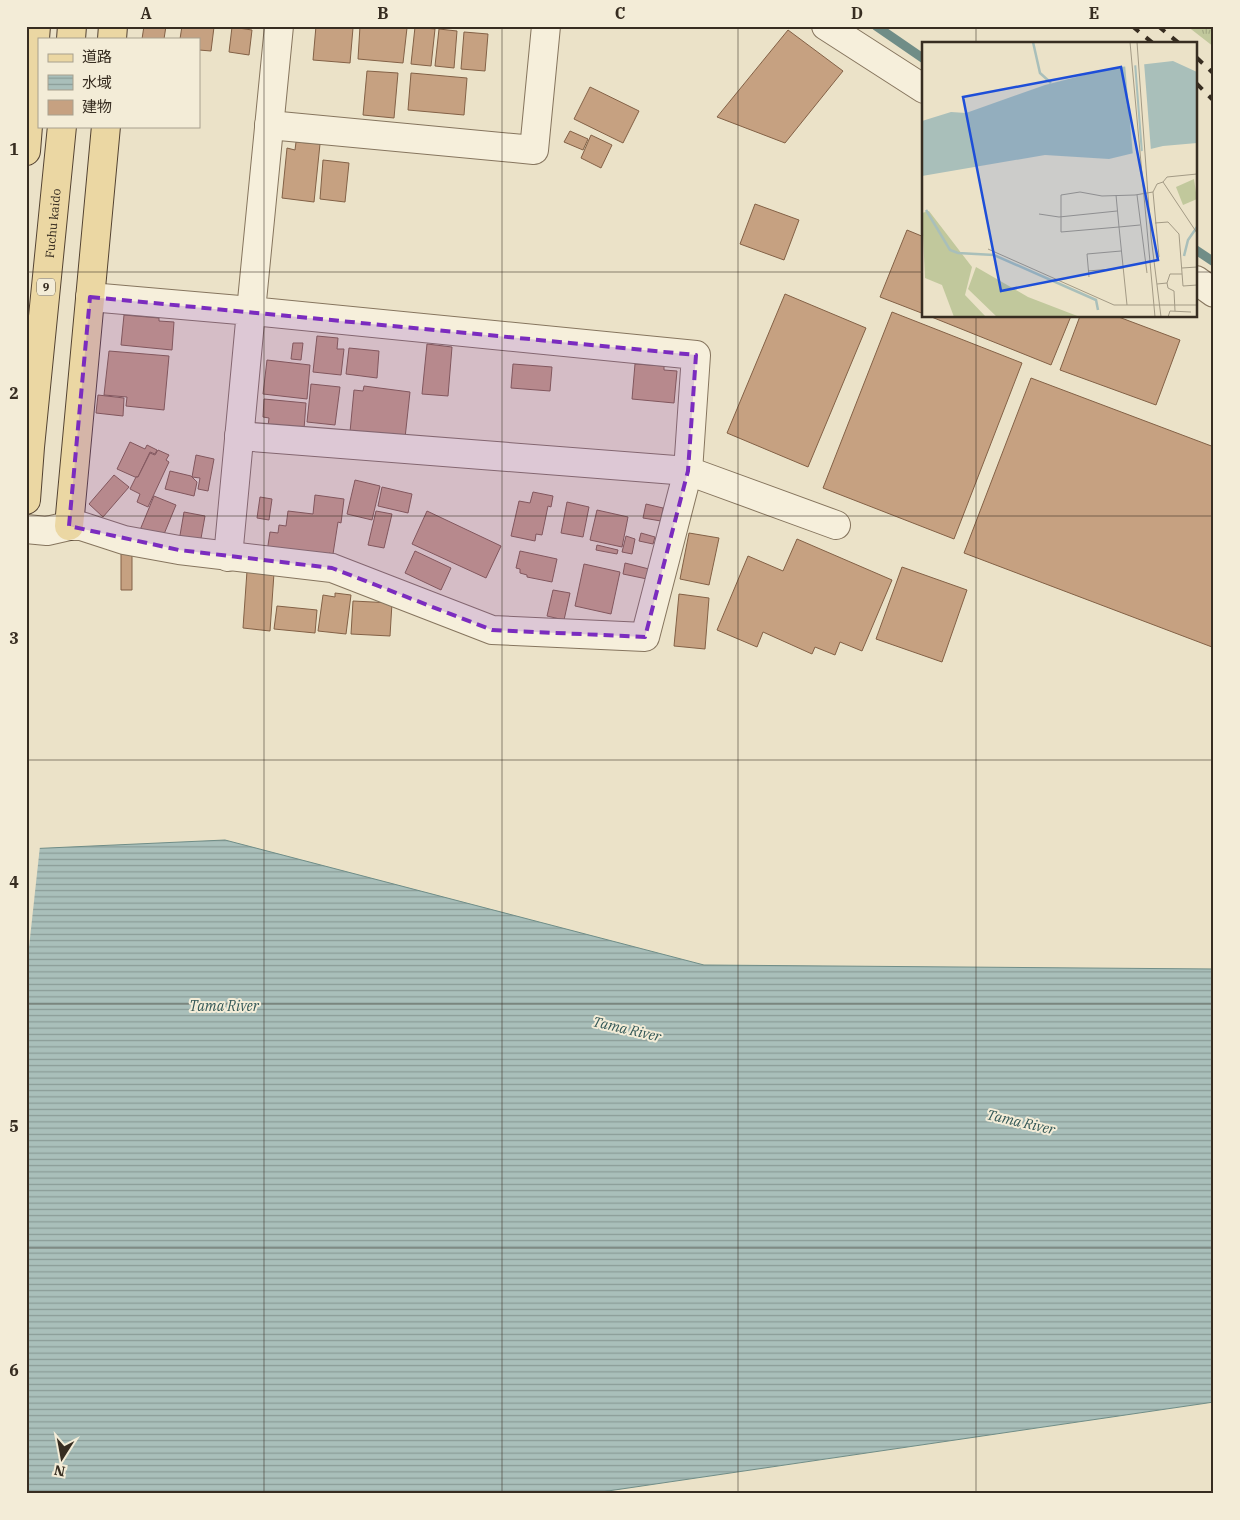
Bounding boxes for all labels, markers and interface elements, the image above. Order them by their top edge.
text: A [140,3,152,23]
text: B [377,3,389,23]
text: C [615,3,625,23]
text: D [851,3,863,23]
text: E [1089,3,1099,23]
legend [38,38,200,128]
inset map [922,42,1198,318]
text: 道路 [82,47,112,66]
text: 水域 [82,73,112,92]
text: 建物 [82,97,112,116]
text: 1 [9,139,19,159]
street label: Fuchu kaido [41,187,63,259]
road number: 9 [37,278,55,296]
text: 2 [9,383,19,403]
text: 3 [9,628,19,648]
text: 4 [9,872,19,892]
water label: Tama River [189,997,260,1015]
water label: Tama River [591,1012,664,1046]
water label: Tama River [985,1105,1058,1139]
text: 5 [9,1116,19,1136]
text: 6 [9,1360,19,1380]
north arrow [38,1432,88,1482]
text: N [52,1461,67,1481]

